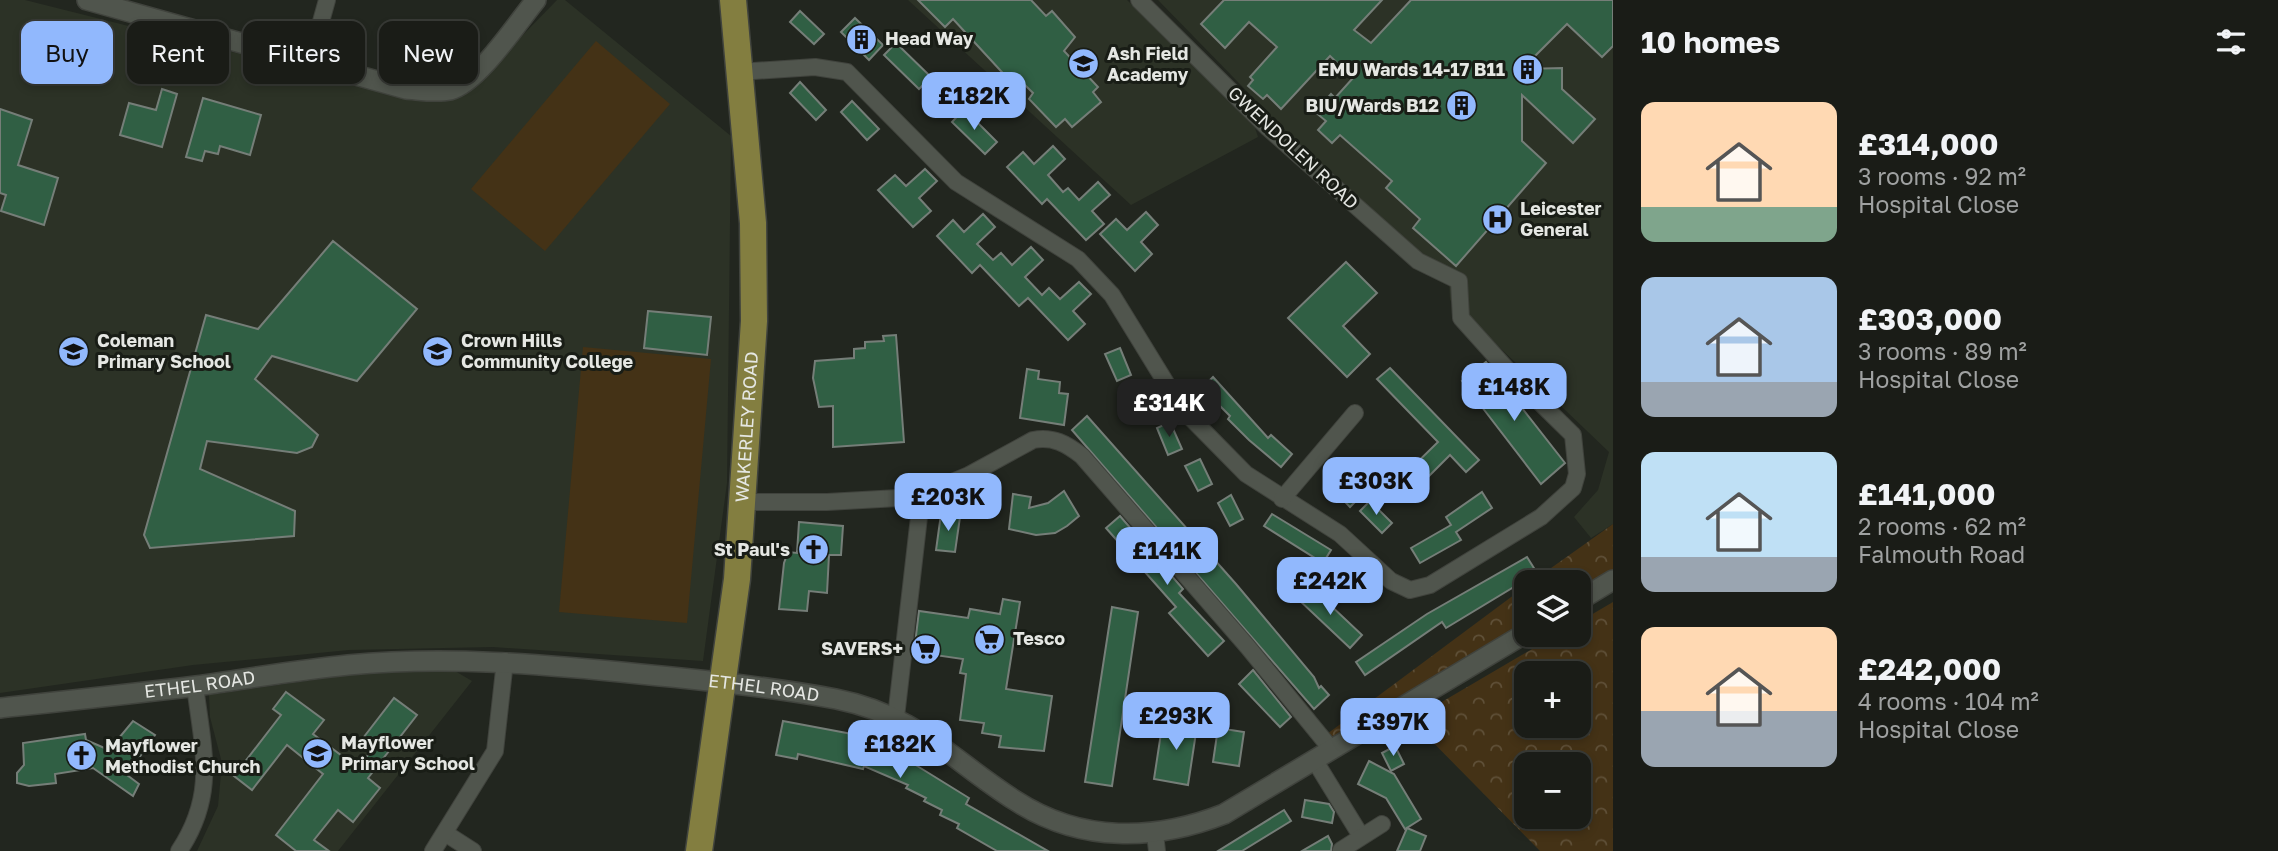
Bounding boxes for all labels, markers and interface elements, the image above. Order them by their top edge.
chip: Buy [21,21,113,84]
chip: Rent [127,21,229,84]
chip: Filters [243,21,365,84]
chip: New [379,21,478,84]
building icon: Head Way [845,22,879,56]
icon: filters [2212,23,2250,61]
text: 10 homes [1641,24,1780,60]
place label: Head Way [885,27,974,49]
place label: Ash Field Academy [1107,42,1189,85]
school or university icon: Ash Field Academy [1067,47,1101,81]
building icon: EMU Wards 14-17 B11 [1511,53,1545,87]
place label: EMU Wards 14-17 B11 [1318,58,1505,80]
pin: £182K [925,72,1023,132]
text: £182K [938,81,1010,109]
street label: GWENDOLEN ROAD [1224,81,1363,213]
building icon: BIU/Wards B12 [1445,89,1479,123]
place label: BIU/Wards B12 [1306,94,1439,116]
text: £314,000 [1858,126,1998,162]
icon: home [1697,130,1781,214]
text: 3 rooms · 92 m² [1858,162,2026,190]
text: Hospital Close [1858,190,2019,218]
place label: Leicester General [1520,197,1602,240]
hospital icon: Leicester General [1480,202,1514,236]
text: £303,000 [1858,301,2002,337]
icon: home [1697,305,1781,389]
place label: Coleman Primary School [97,329,231,372]
place label: Crown Hills Community College [461,329,634,372]
school or university icon: Coleman Primary School [57,334,91,368]
school or university icon: Crown Hills Community College [421,334,455,368]
text: 3 rooms · 89 m² [1858,337,2027,365]
street label: WAKERLEY ROAD [730,351,762,503]
pin: £148K [1465,364,1563,423]
text: Hospital Close [1858,365,2019,393]
text: £148K [1478,372,1550,400]
pin: £314K [1120,380,1218,439]
text: £314K [1133,388,1205,416]
pin: £303K [1327,458,1425,517]
text: £303K [1339,466,1413,494]
pin: £203K [899,474,997,533]
text: £141,000 [1858,476,1996,512]
icon: home [1697,480,1781,564]
text: £203K [911,482,985,510]
text: 2 rooms · 62 m² [1858,512,2026,540]
pin: £141K [1118,528,1216,587]
church icon: St Paul's [796,533,830,567]
text: £141K [1132,536,1202,564]
place label: St Paul's [714,538,790,560]
text: Falmouth Road [1858,540,2025,568]
pin: £242K [1281,558,1379,617]
text: £242K [1293,566,1367,594]
map controls [1514,570,1591,829]
button: layers [1514,570,1591,647]
supermarket icon: Tesco [973,622,1007,656]
place label: Tesco [1013,627,1065,649]
supermarket icon: SAVERS+ [909,632,943,666]
place label: SAVERS+ [821,637,903,659]
text: £242,000 [1858,651,2001,687]
icon: home [1697,655,1781,739]
button: + [1514,661,1591,738]
street label: ETHEL ROAD [143,665,257,702]
street label: ETHEL ROAD [707,669,821,706]
text: 4 rooms · 104 m² [1858,687,2039,715]
pin: £293K [1127,692,1225,752]
pin: £397K [1344,698,1442,758]
text: £293K [1139,701,1213,729]
text: £397K [1356,707,1430,735]
text: Hospital Close [1858,715,2019,743]
pin: £182K [851,720,949,780]
text: £182K [864,729,936,757]
place label: Mayflower Primary School [341,731,475,774]
place label: Mayflower Methodist Church [105,734,261,777]
school or university icon: Mayflower Primary School [301,736,335,770]
church icon: Mayflower Methodist Church [65,739,99,773]
button: − [1514,752,1591,829]

